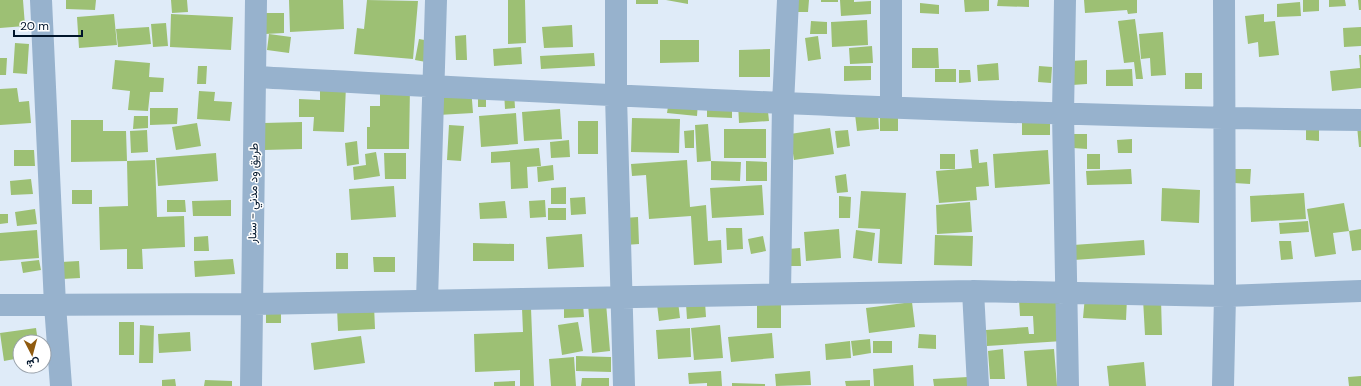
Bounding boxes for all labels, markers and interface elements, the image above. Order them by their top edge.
scale bar [14,12,82,38]
text: 20 m [20,18,49,34]
street label: طريق ود مدني - سنار [244,142,264,244]
north arrow [12,334,52,374]
text: ش [26,356,40,372]

